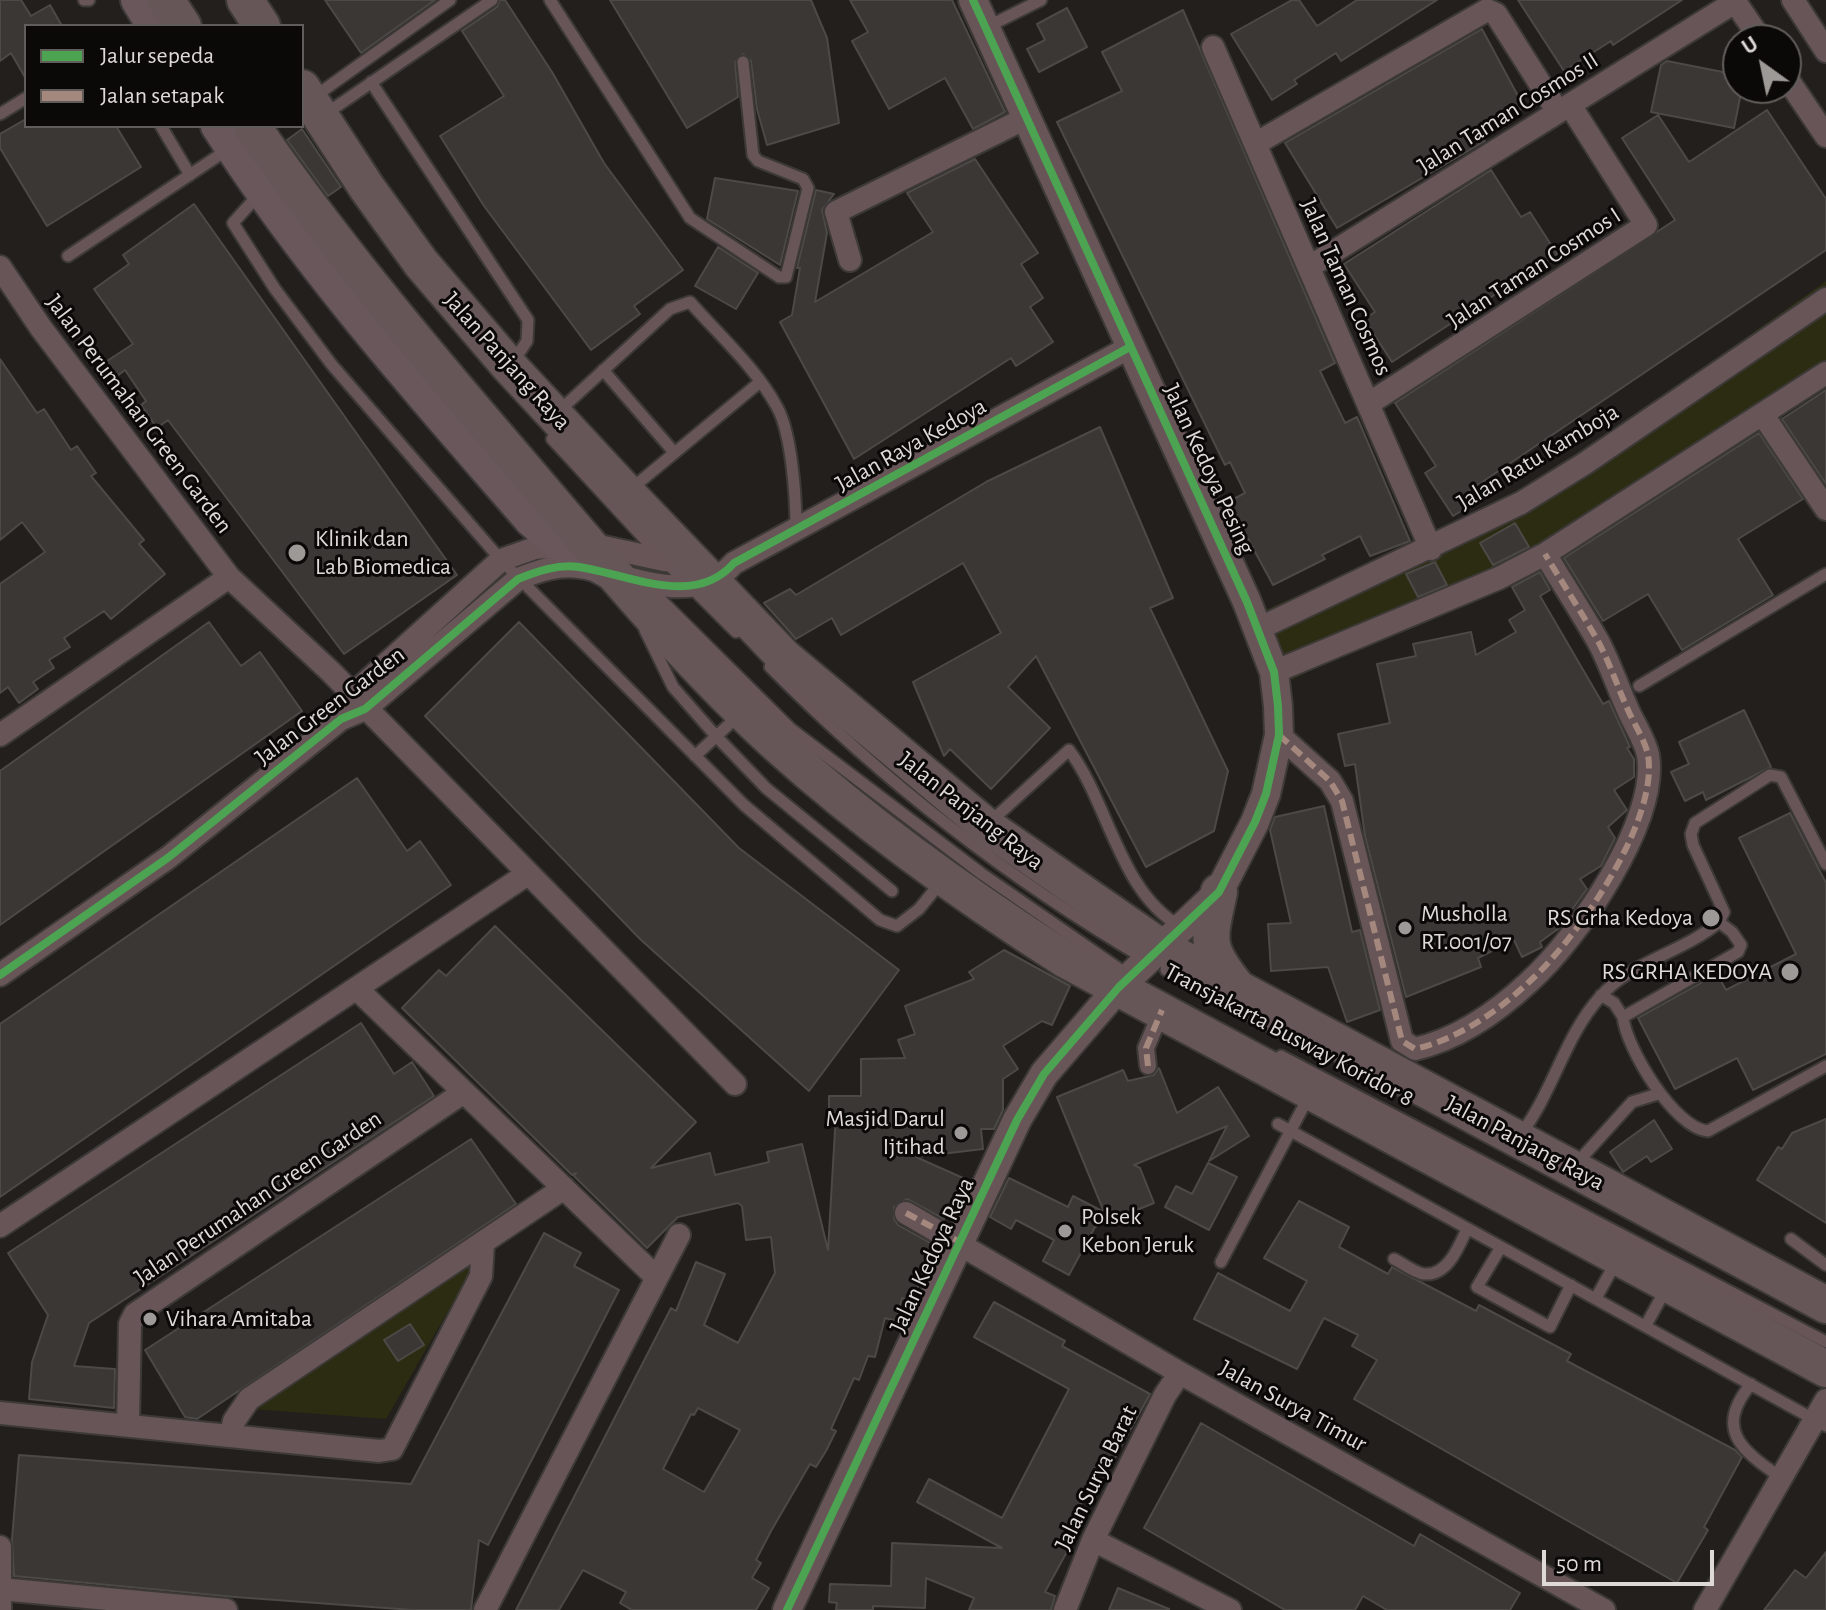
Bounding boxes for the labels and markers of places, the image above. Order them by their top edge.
place label: Klinik dan Lab Biomedica [315,525,451,581]
marker: Klinik dan Lab Biomedica [286,542,308,564]
place label: Musholla RT.001/07 [1421,900,1512,956]
place label: RS Grha Kedoya [1547,904,1693,932]
marker: RS Grha Kedoya [1700,907,1722,929]
marker: Musholla RT.001/07 [1396,919,1414,937]
place label: RS GRHA KEDOYA [1601,958,1772,986]
marker: RS GRHA KEDOYA [1779,961,1801,983]
place label: Masjid Darul Ijtihad [826,1105,945,1161]
marker: Masjid Darul Ijtihad [952,1124,970,1142]
place label: Polsek Kebon Jeruk [1081,1203,1194,1259]
marker: Polsek Kebon Jeruk [1056,1222,1074,1240]
place label: Vihara Amitaba [166,1305,312,1333]
marker: Vihara Amitaba [141,1310,159,1328]

